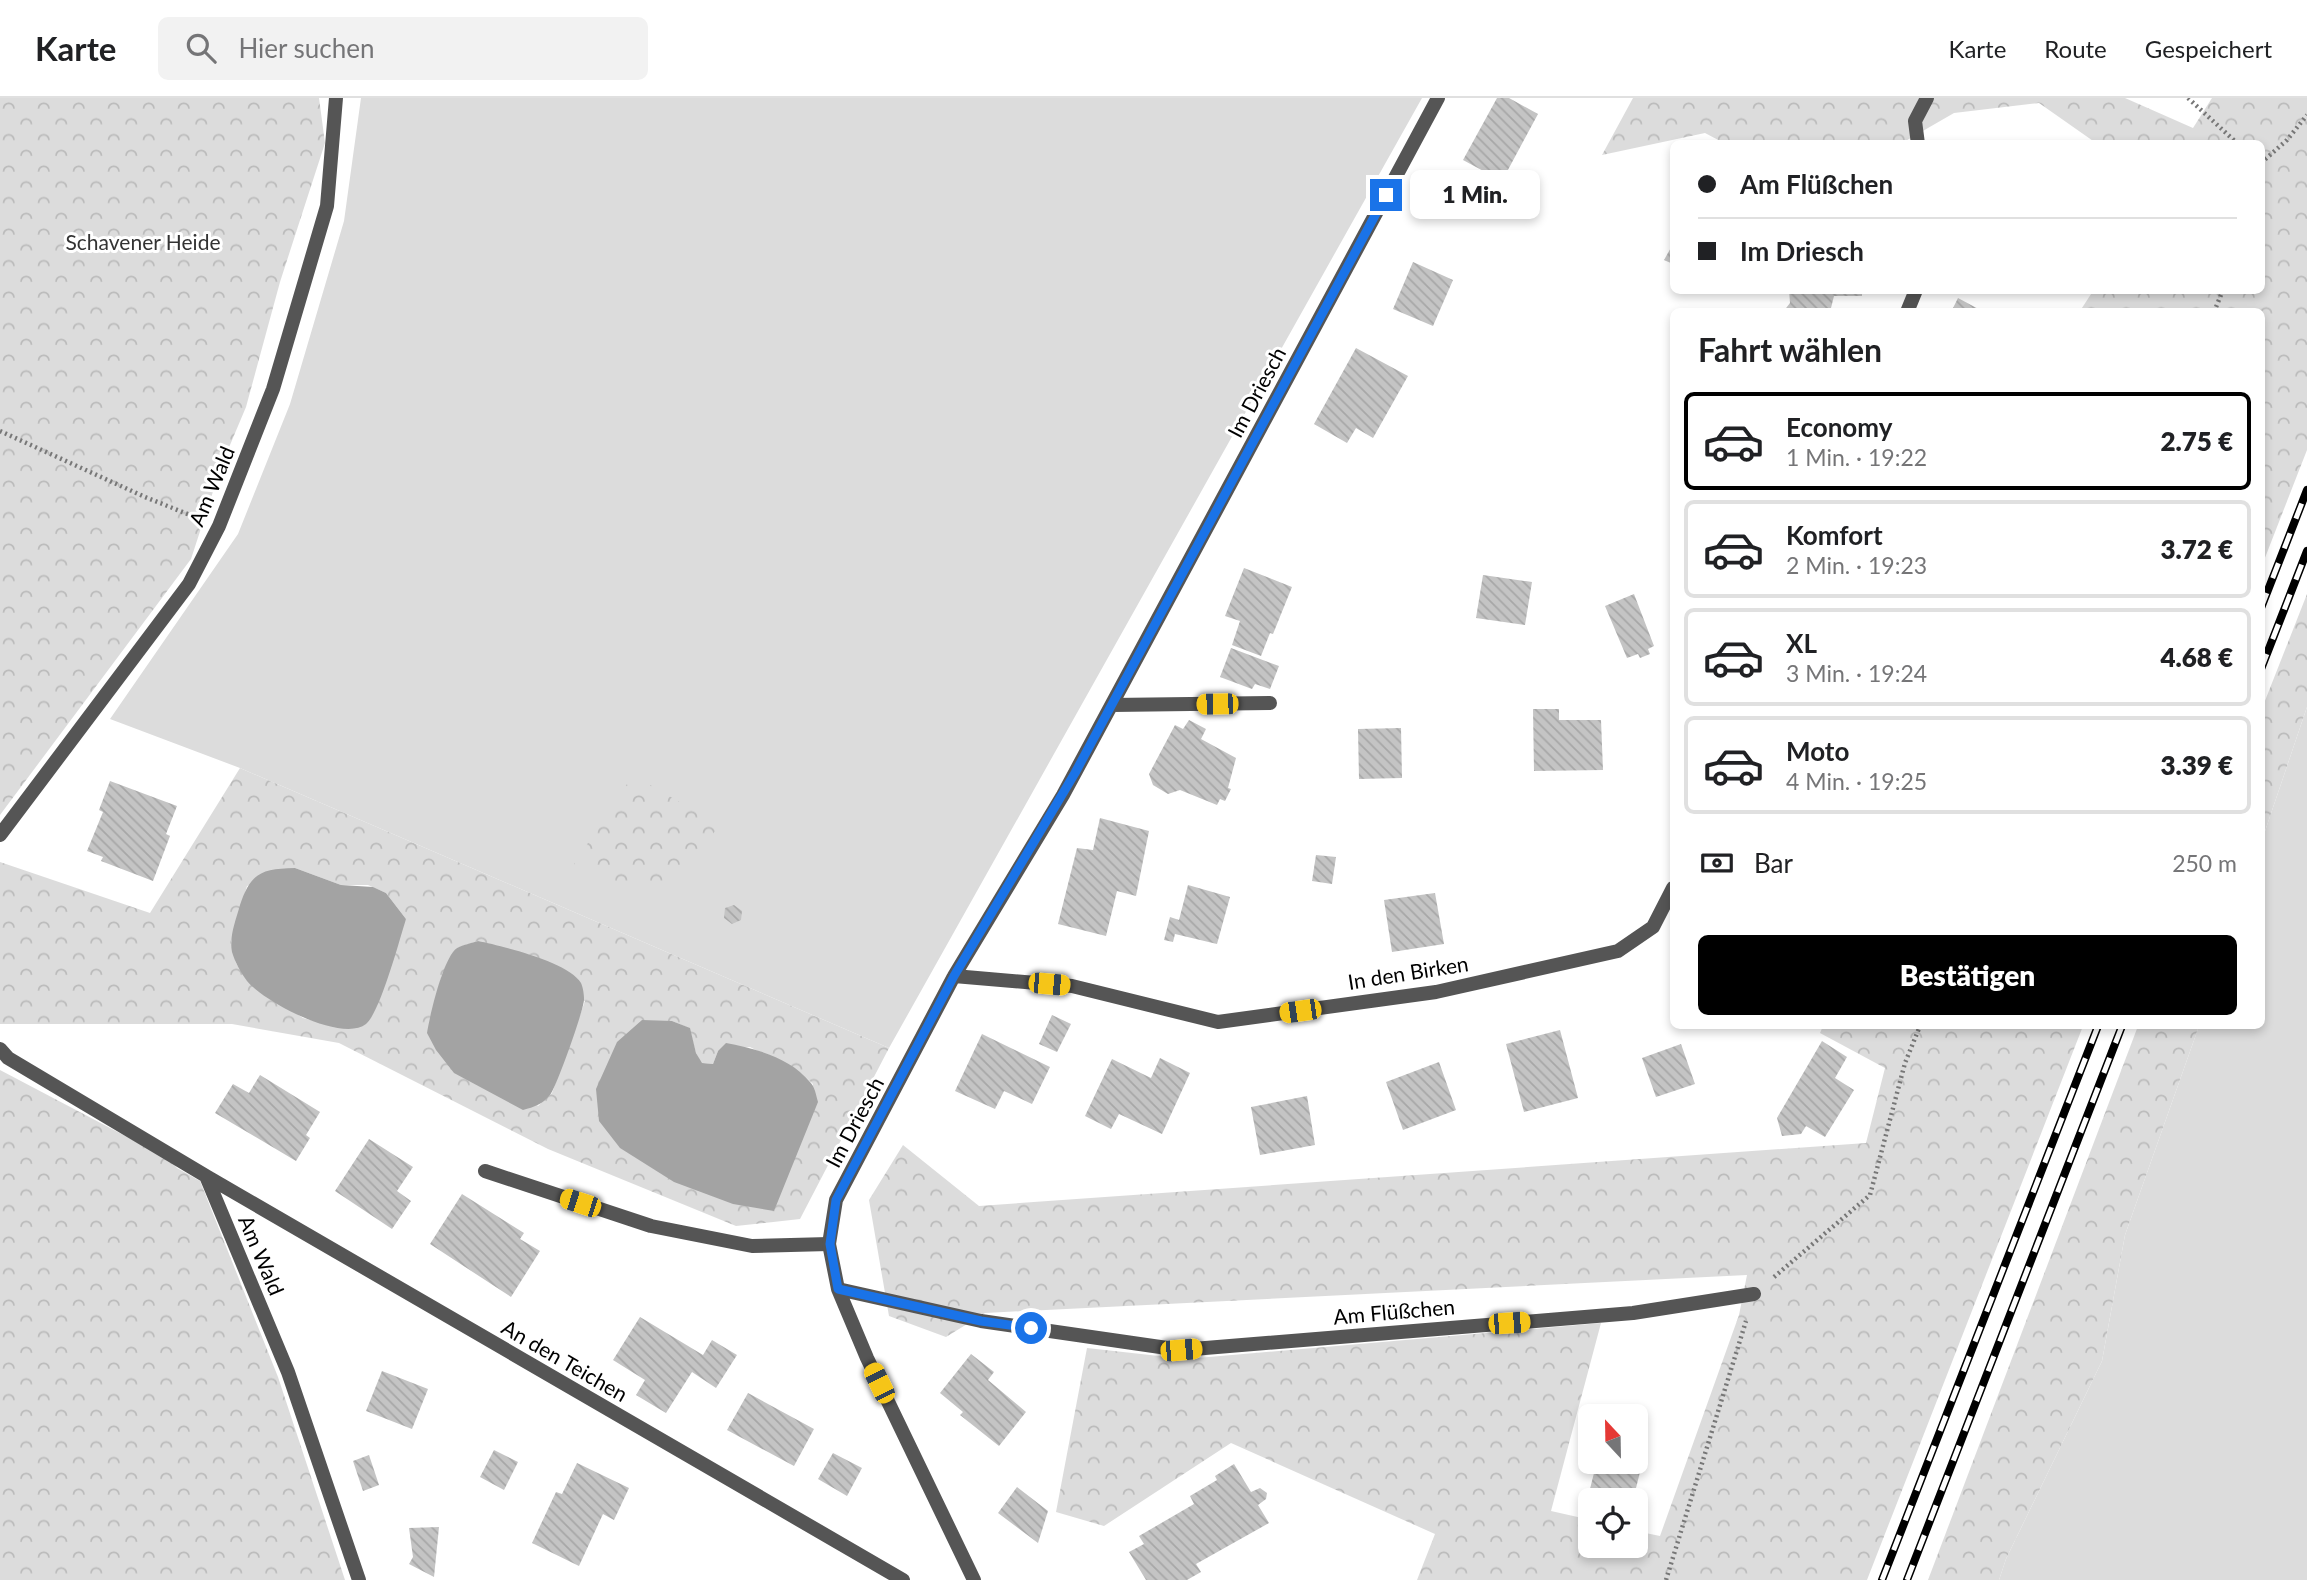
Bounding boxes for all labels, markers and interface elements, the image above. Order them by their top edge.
search box [158,17,648,80]
text: Karte [35,28,116,68]
icon: search [182,29,220,67]
text: Hier suchen [238,32,375,64]
text: Karte [1949,34,2006,63]
text: Route [2044,34,2107,63]
text: Gespeichert [2145,34,2272,63]
text: Am Flüßchen [1740,168,1893,200]
callout: 1 Min. [1410,170,1540,220]
route end [1370,179,1402,211]
text: 1 Min. [1442,180,1508,208]
park label: Schavener Heide [66,229,221,254]
text: Im Driesch [1740,235,1864,267]
text: Fahrt wählen [1698,330,1882,369]
street label: Im Driesch [1222,343,1290,441]
icon: car [1702,410,1765,473]
text: Economy [1786,411,1892,443]
text: 2.75 € [2160,425,2233,457]
street label: Am Wald [183,442,239,530]
text: 1 Min. · 19:22 [1786,443,1927,471]
icon: car [1702,518,1765,581]
text: Komfort [1786,519,1883,551]
text: 3.72 € [2160,533,2233,565]
text: 2 Min. · 19:23 [1786,551,1927,579]
icon: car [1702,626,1765,689]
text: XL [1786,627,1817,659]
text: 4.68 € [2160,641,2233,673]
text: 3 Min. · 19:24 [1786,659,1927,687]
car [1196,693,1239,715]
icon: car [1702,734,1765,797]
text: Moto [1786,735,1849,767]
text: 3.39 € [2160,749,2233,781]
text: 4 Min. · 19:25 [1786,767,1927,795]
icon: cash [1698,844,1736,882]
text: Bar [1754,847,1793,879]
text: 250 m [2172,849,2237,877]
button: Bestätigen [1698,935,2237,1015]
street label: In den Birken [1346,950,1470,994]
car [1028,972,1071,996]
car [1278,998,1323,1024]
street label: Im Driesch [820,1073,888,1171]
car [557,1187,604,1219]
street label: Am Wald [234,1211,290,1299]
street label: Am Flüßchen [1332,1293,1456,1329]
car [1488,1311,1531,1335]
route start [1015,1312,1047,1344]
street label: An den Teichen [498,1314,632,1406]
car [1160,1338,1203,1362]
car [861,1360,898,1406]
north arrow [1578,1404,1648,1474]
map controls [1578,1404,1648,1558]
button: locate [1578,1488,1648,1558]

